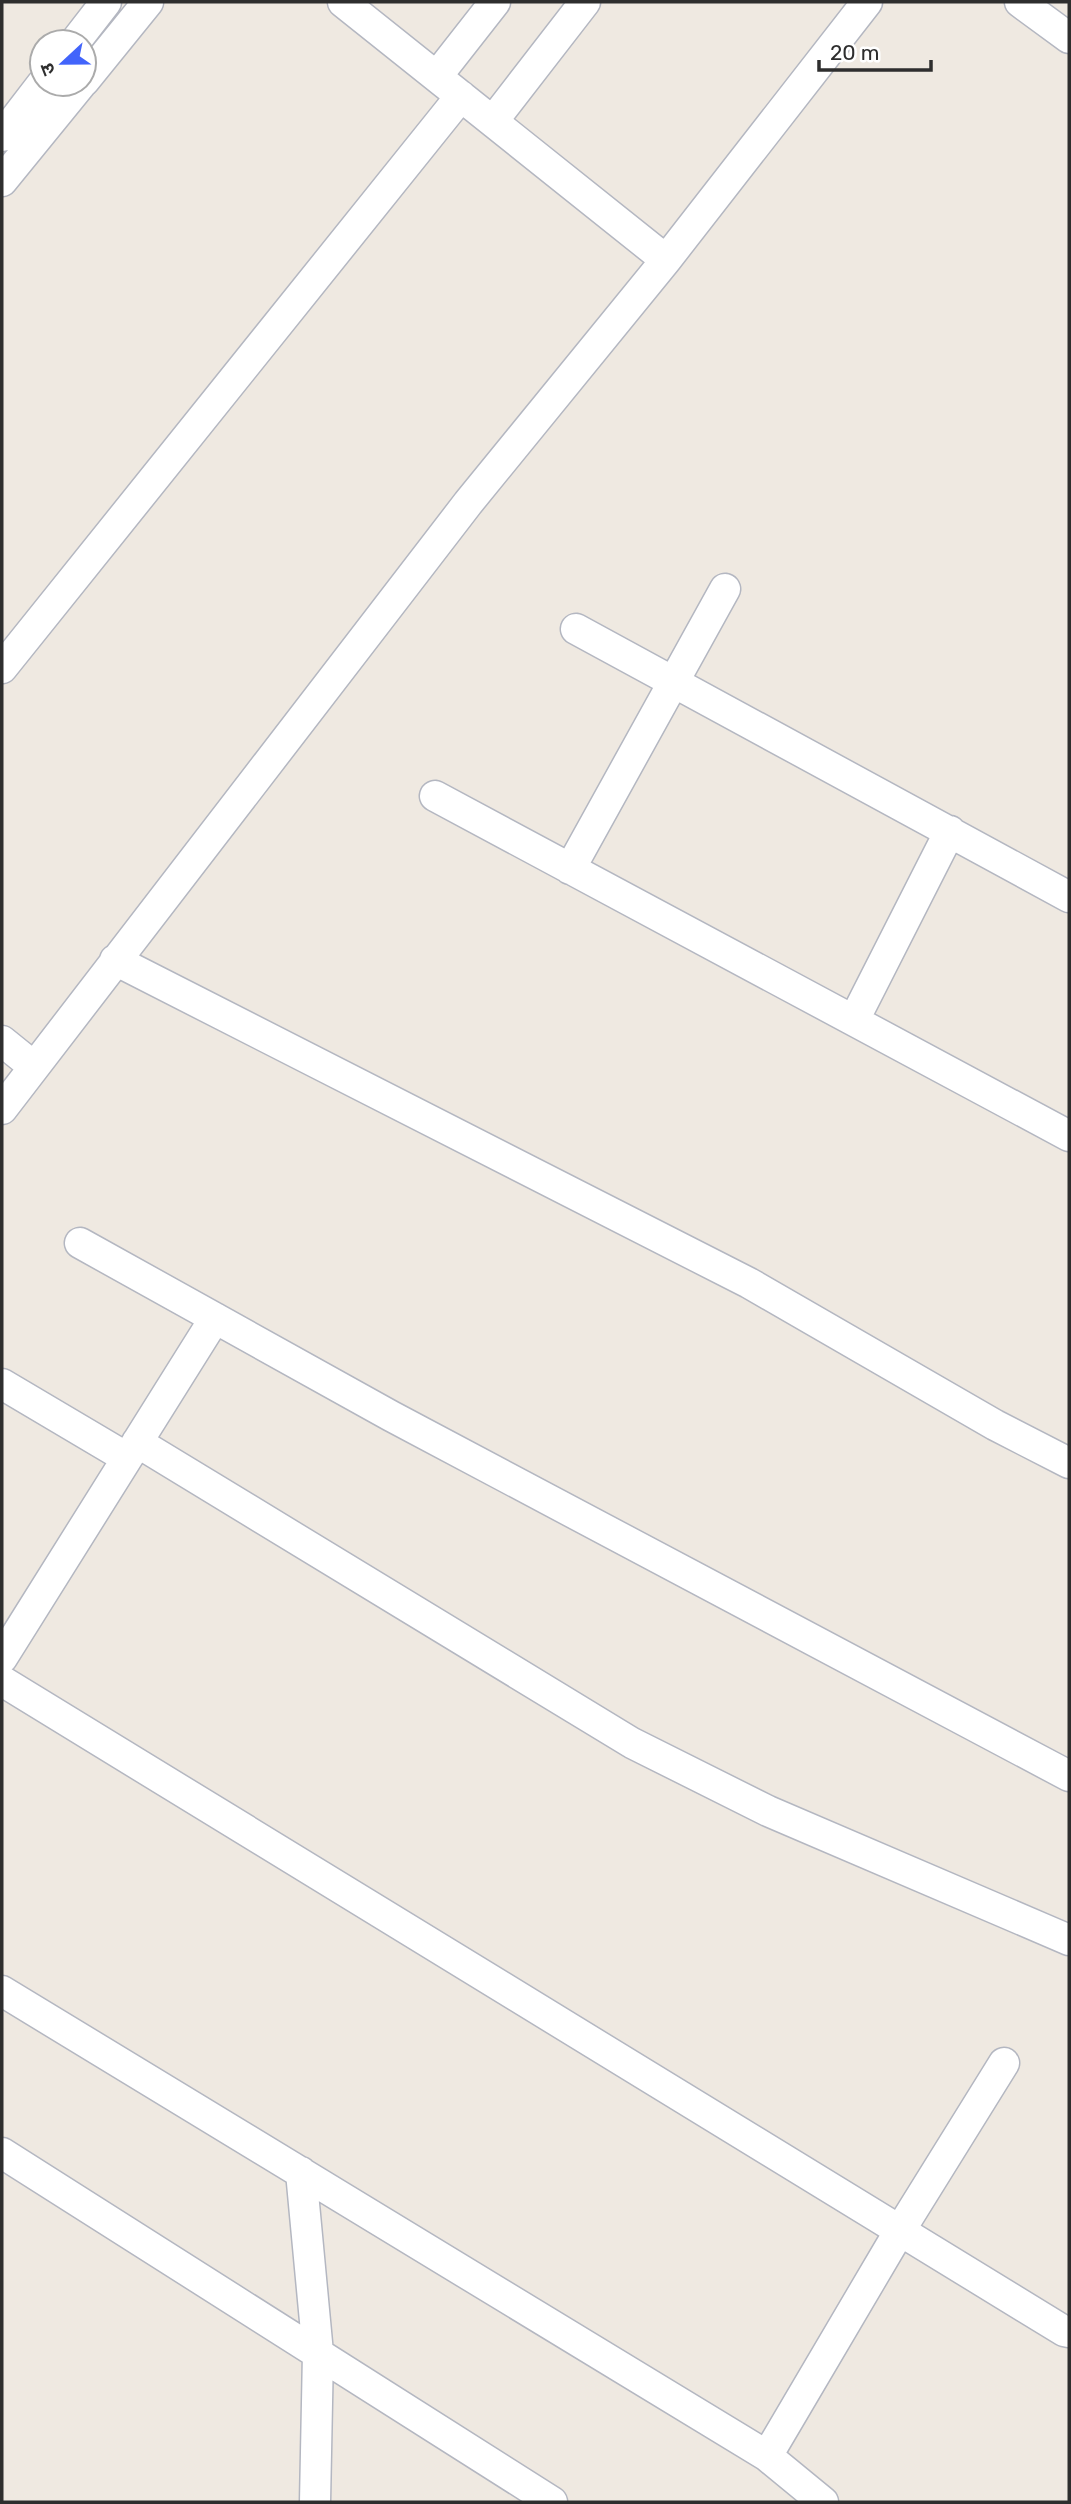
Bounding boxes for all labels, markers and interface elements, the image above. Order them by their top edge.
north arrow [28,28,98,98]
scale bar [819,28,931,72]
text: 20 m [830,40,879,65]
text: उ [35,59,60,79]

